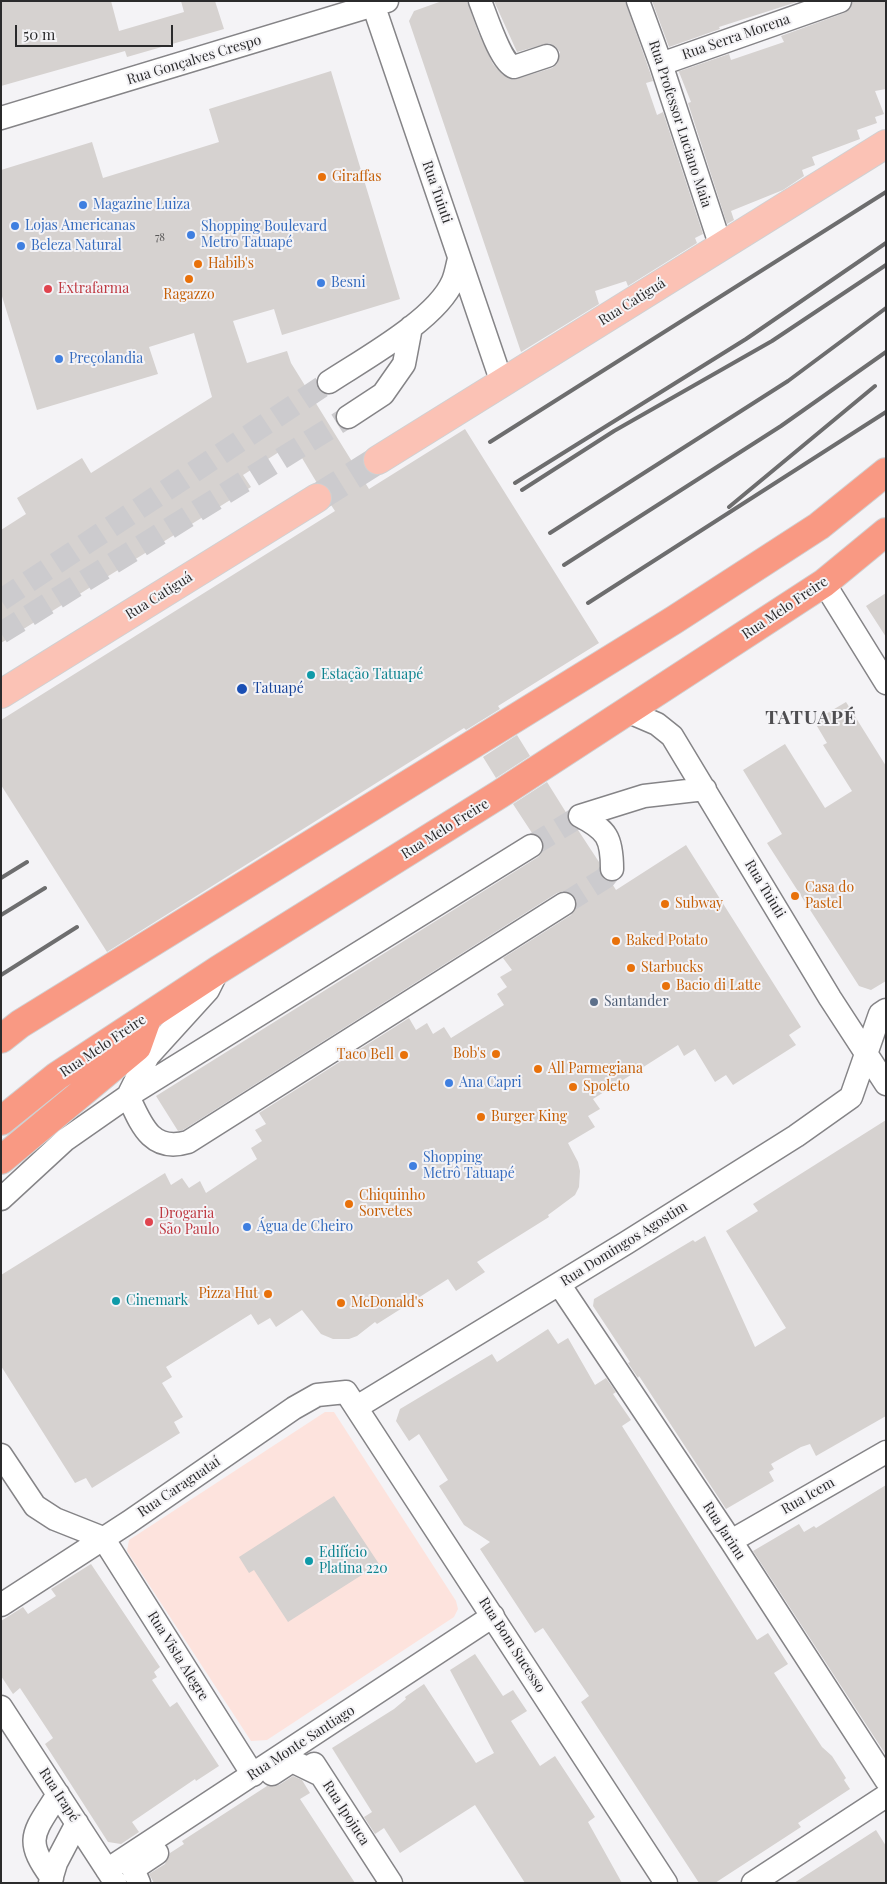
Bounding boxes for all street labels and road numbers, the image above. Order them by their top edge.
street label: Rua Serra Morena [680,11,792,63]
street label: Rua Gonçalves Crespo [125,32,263,88]
street label: Rua Professor Luciano Maia [645,38,715,210]
street label: Rua Tuiuti [419,159,455,225]
street label: Rua Catiguá [595,275,669,329]
street label: Rua Catiguá [122,569,196,623]
street label: Rua Melo Freire [739,573,831,643]
street label: Rua Melo Freire [398,795,492,863]
street label: Rua Tuiuti [741,857,789,921]
street label: Rua Melo Freire [57,1011,149,1081]
street label: Rua Domingos Agostim [557,1198,691,1290]
street label: Rua Caraguataí [135,1453,223,1521]
street label: Rua Icem [778,1474,838,1518]
street label: Rua Jarinu [699,1499,749,1563]
street label: Rua Bom Sucesso [475,1594,549,1696]
street label: Rua Vista Alegre [144,1608,212,1704]
street label: Rua Monte Santiago [244,1702,358,1784]
street label: Rua Irapé [35,1765,83,1825]
street label: Rua Ipojuca [319,1778,373,1848]

